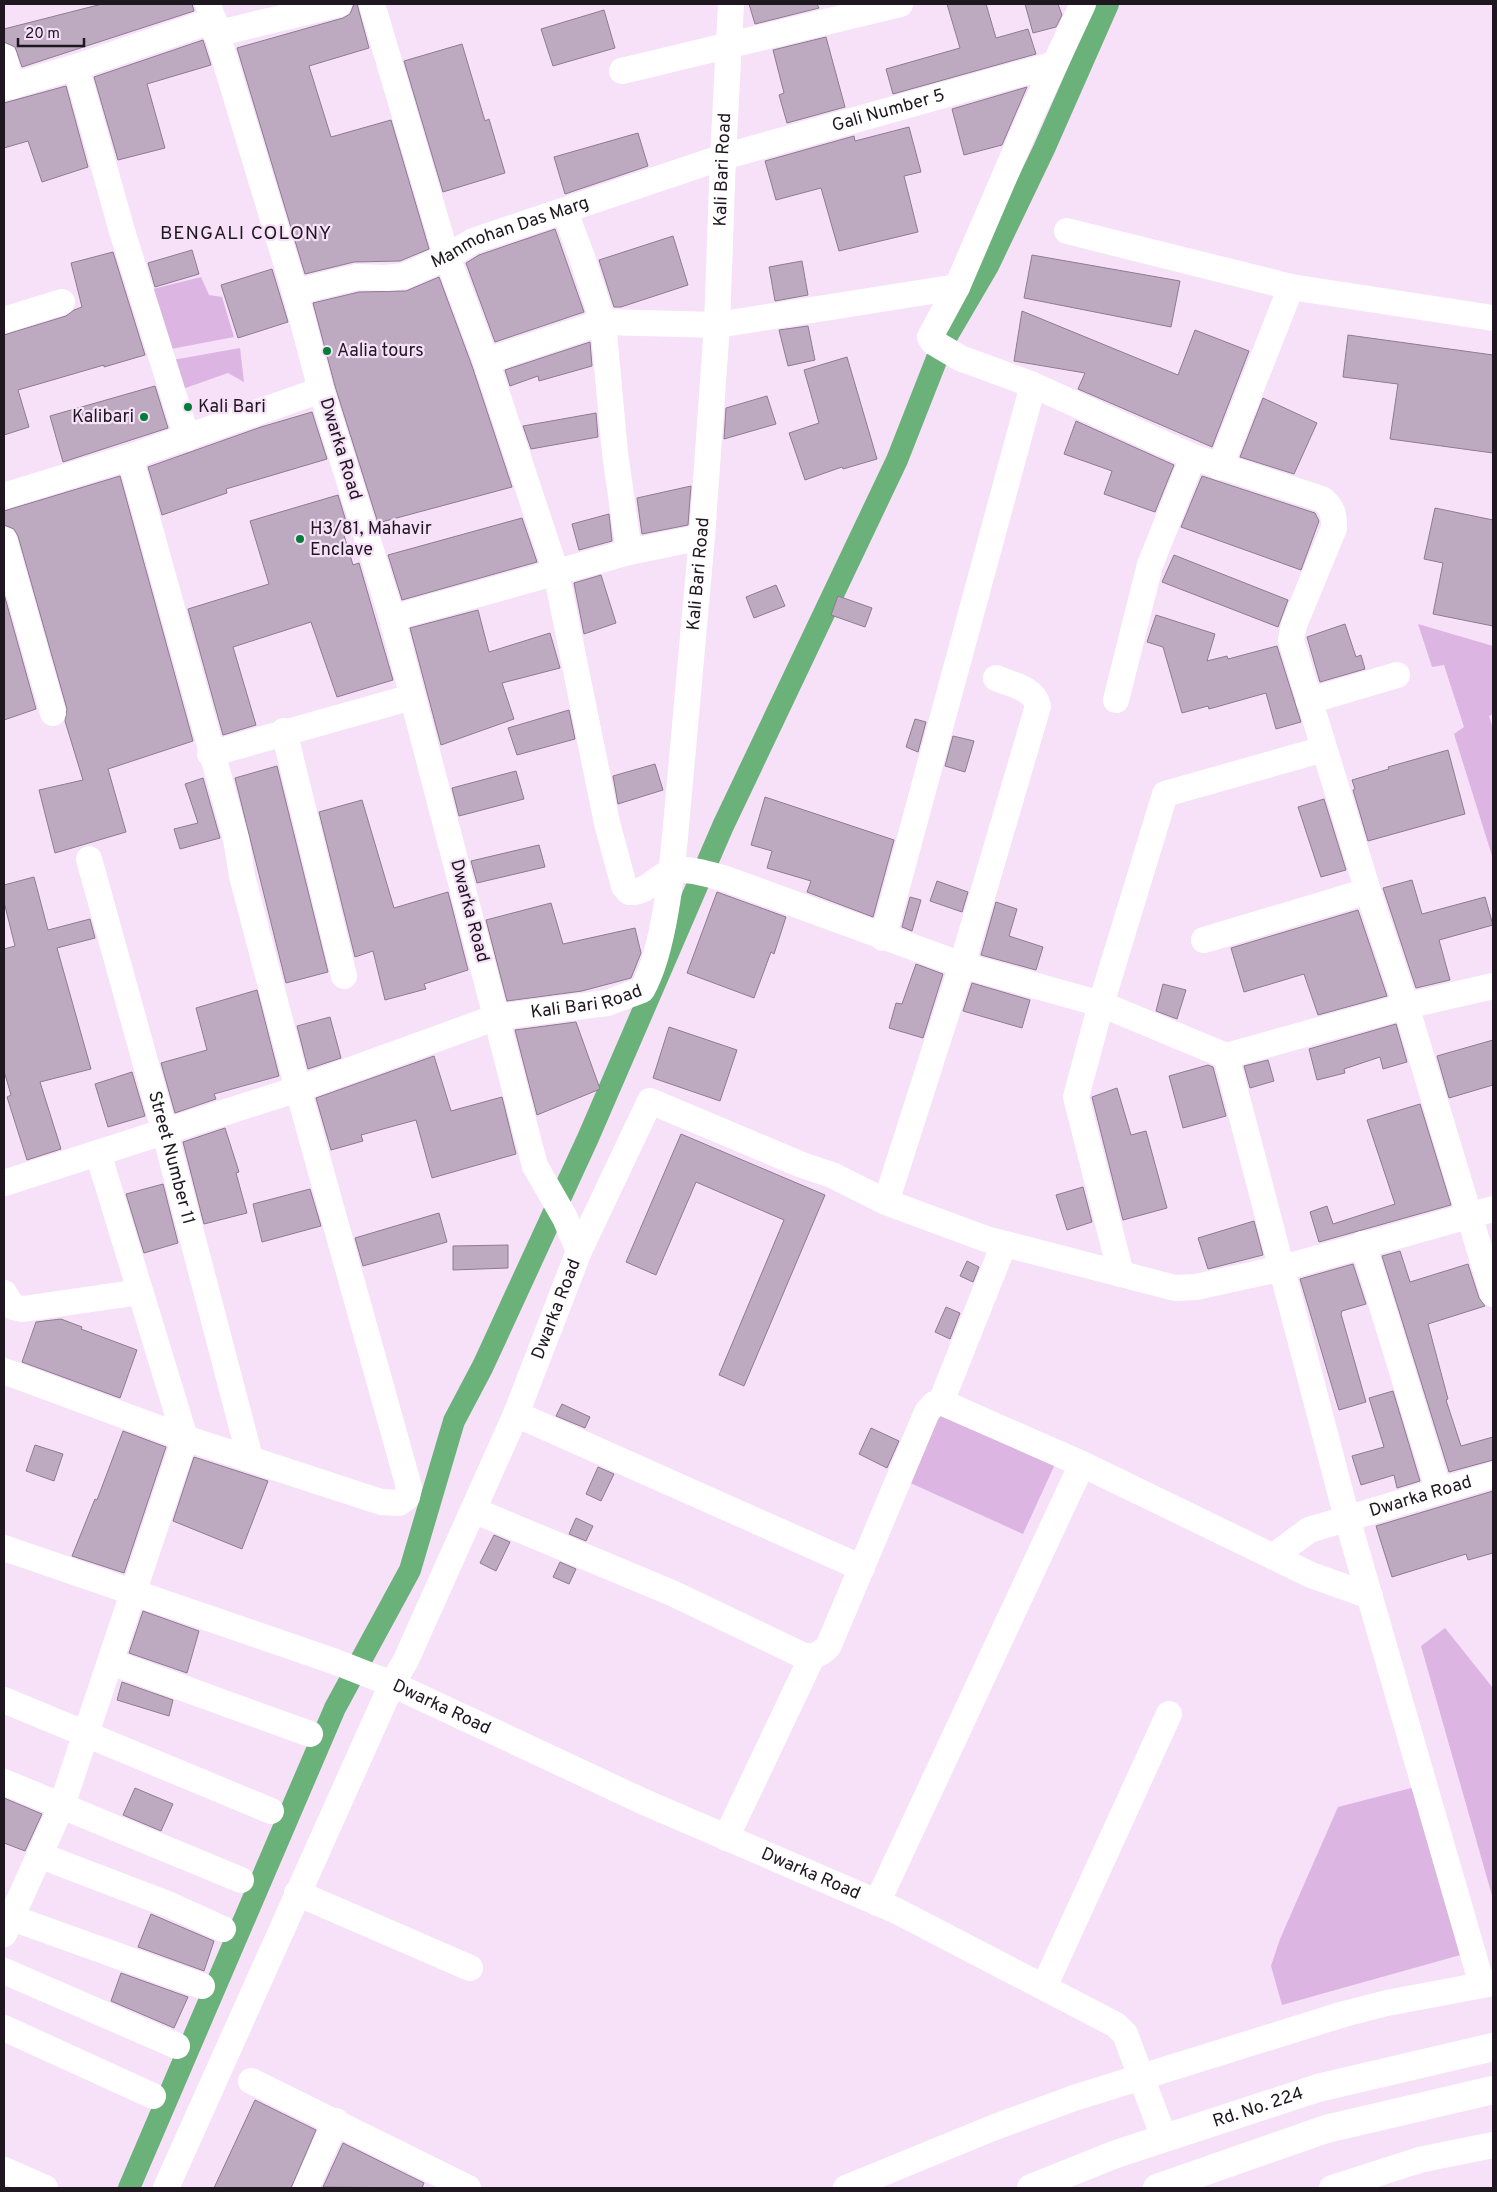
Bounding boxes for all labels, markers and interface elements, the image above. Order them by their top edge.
scale bar [18,15,84,47]
text: 20 m [25,25,60,44]
street label: Gali Number 5 [829,84,948,137]
street label: Kali Bari Road [709,112,737,227]
street label: Manmohan Das Marg [428,191,592,274]
district label: BENGALI COLONY [160,222,332,246]
place label: Aalia tours [337,340,424,363]
marker: Aalia tours [321,345,333,357]
street label: Dwarka Road [314,395,366,503]
place label: Kali Bari [198,396,266,419]
marker: Kali Bari [182,401,194,413]
place label: Kalibari [72,406,134,429]
marker: Kalibari [138,411,150,423]
street label: Kali Bari Road [682,517,715,632]
place label: H3/81, Mahavir Enclave [310,518,432,562]
marker: H3/81, Mahavir Enclave [294,533,306,545]
street label: Dwarka Road [444,857,494,965]
street label: Kali Bari Road [529,979,645,1024]
street label: Street Number 11 [142,1089,200,1227]
street label: Dwarka Road [527,1256,586,1363]
street label: Dwarka Road [1366,1470,1475,1523]
street label: Dwarka Road [389,1674,494,1740]
street label: Dwarka Road [758,1842,864,1905]
street label: Rd. No. 224 [1210,2082,1306,2133]

